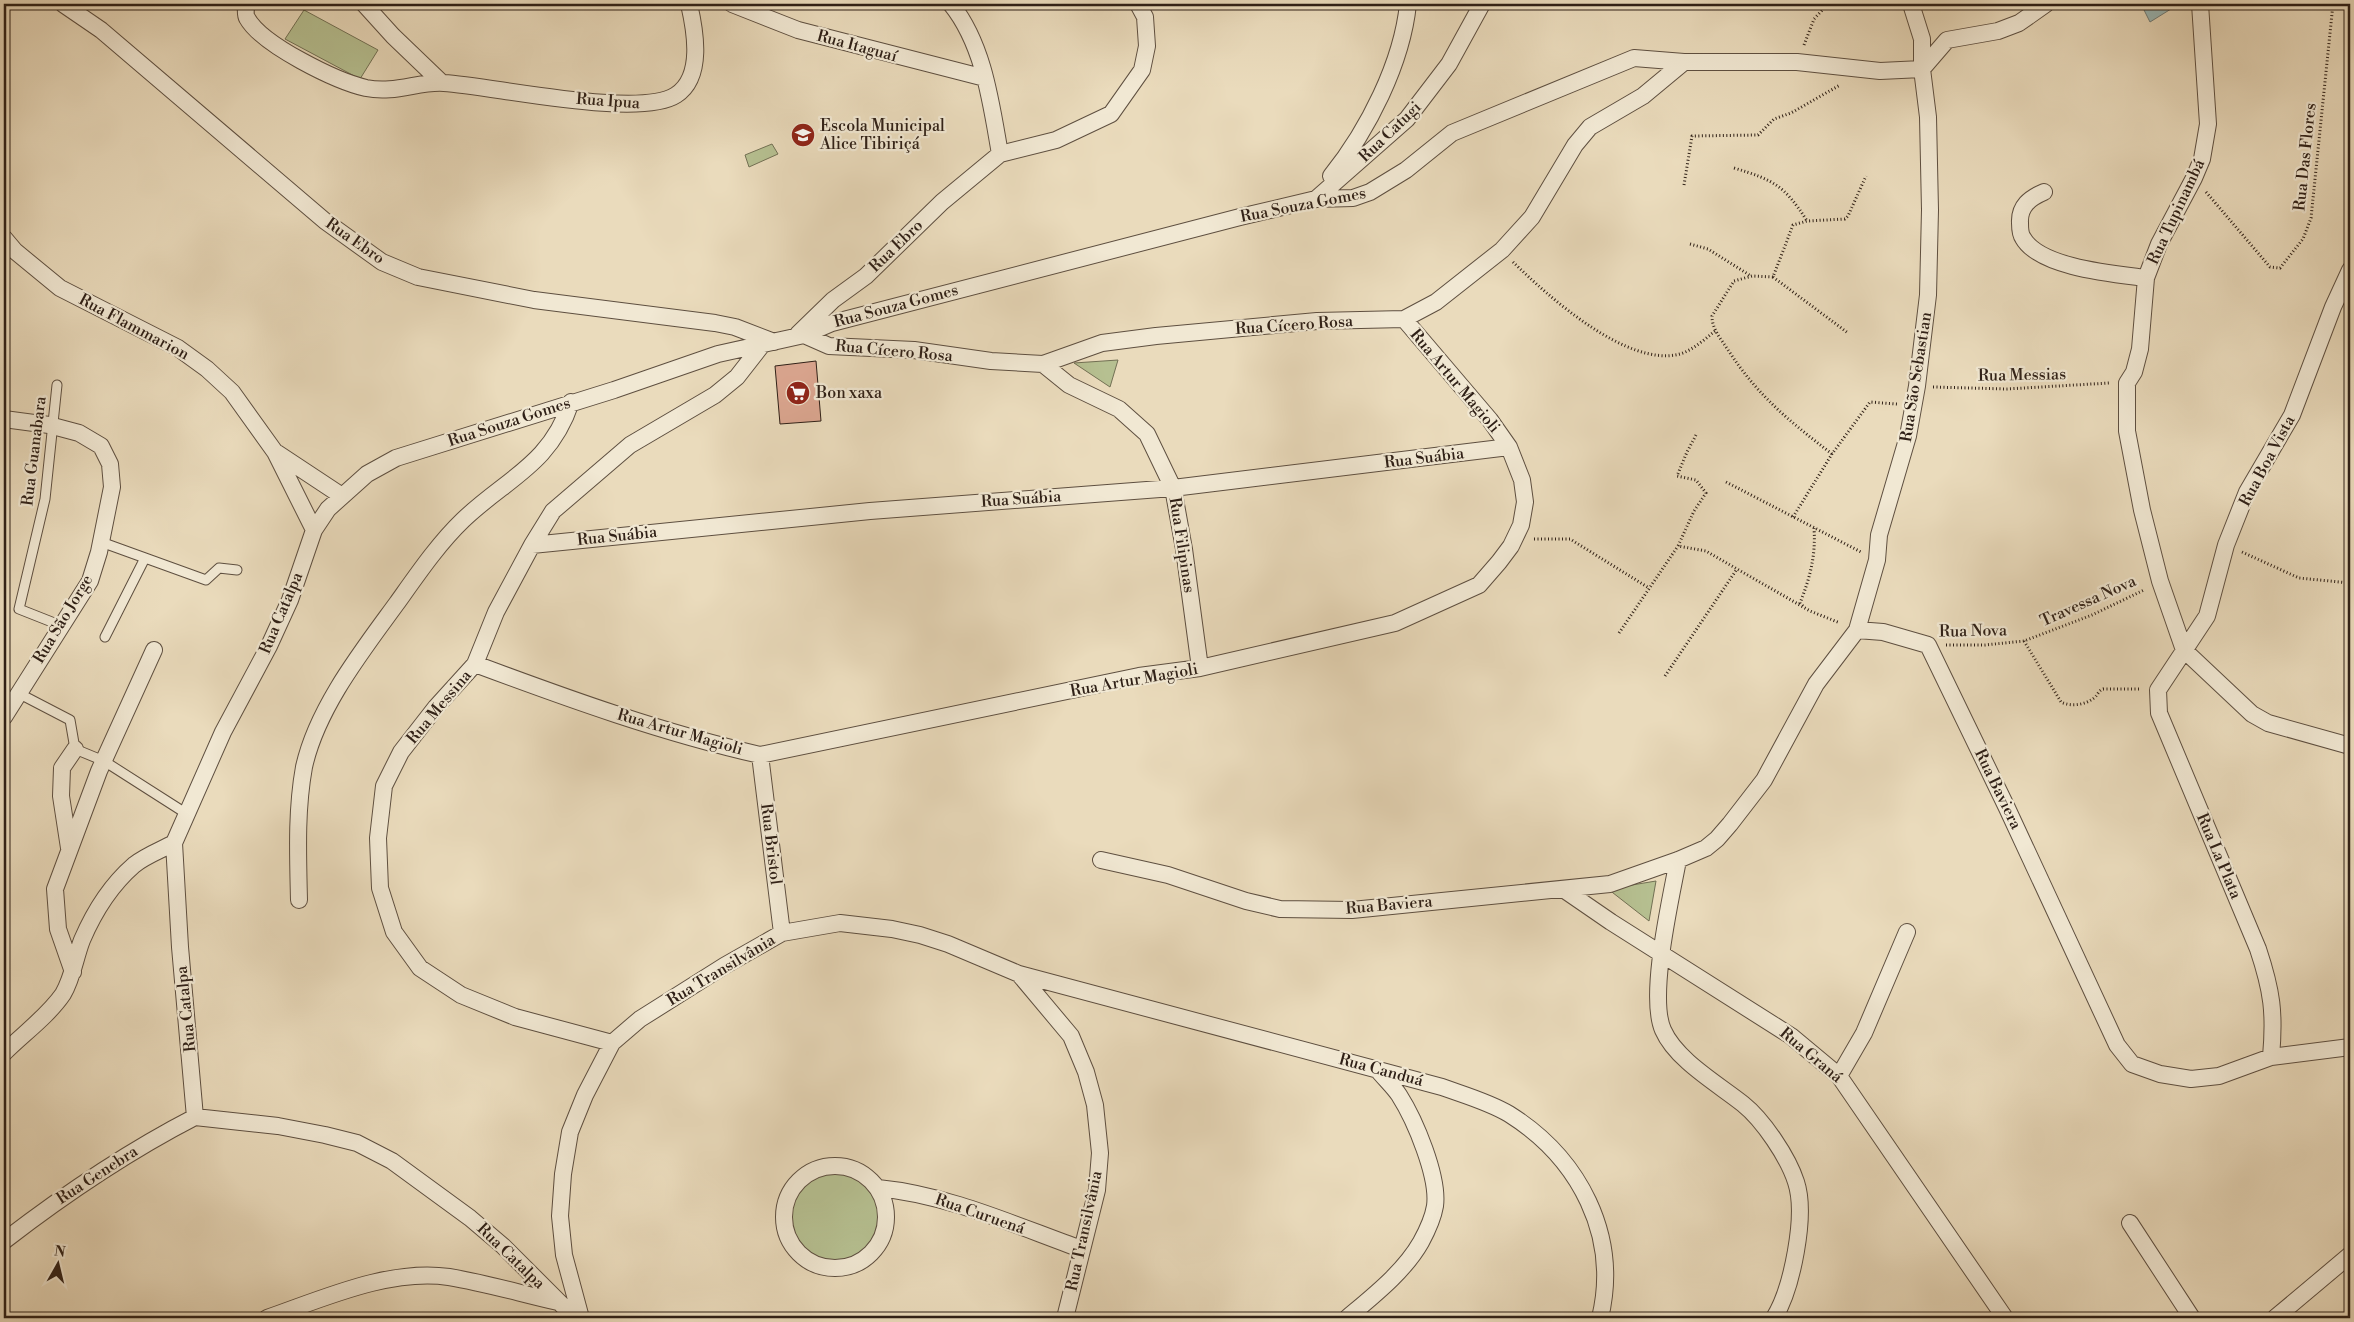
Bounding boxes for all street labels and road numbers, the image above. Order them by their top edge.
street label: Rua Itaguaí [815,26,900,67]
street label: Rua Ipua [575,89,642,113]
street label: Rua Catugi [1355,97,1425,167]
street label: Rua Das Flores [2289,102,2321,212]
street label: Rua Tupinambá [2143,155,2210,268]
street label: Rua Souza Gomes [1238,183,1368,227]
street label: Rua Ebro [322,213,388,269]
street label: Rua Ebro [865,215,927,277]
street label: Rua Souza Gomes [832,280,960,332]
street label: Rua Flammarion [75,290,193,365]
street label: Rua São Sebastian [1896,310,1936,443]
street label: Rua Cícero Rosa [1234,311,1354,339]
street label: Rua Artur Magioli [1406,325,1504,437]
street label: Rua Cícero Rosa [834,336,955,366]
street label: Rua Messias [1978,364,2066,386]
street label: Rua Souza Gomes [445,393,573,451]
street label: Rua Guanabara [17,394,51,507]
street label: Rua Boa Vista [2235,411,2300,510]
street label: Rua Suábia [1383,443,1466,473]
street label: Rua Suábia [980,486,1063,512]
street label: Rua Filipinas [1165,496,1199,594]
street label: Rua Suábia [576,522,659,550]
street label: Rua Catalpa [255,568,308,657]
street label: Rua São Jorge [29,571,97,667]
street label: Travessa Nova [2037,571,2140,631]
street label: Rua Nova [1939,620,2008,642]
street label: Rua Artur Magioli [1068,659,1200,701]
street label: Rua Messina [402,665,476,748]
street label: Rua Artur Magioli [615,705,745,759]
street label: Rua Baviera [1970,745,2026,833]
street label: Rua Bristol [756,802,786,886]
street label: Rua La Plata [2192,810,2246,903]
street label: Rua Baviera [1345,891,1434,919]
street label: Rua Transilvânia [663,929,780,1010]
street label: Rua Catalpa [171,964,200,1053]
street label: Rua Graná [1775,1023,1847,1088]
street label: Rua Canduá [1337,1049,1426,1091]
street label: Rua Genebra [53,1141,142,1209]
street label: Rua Transilvânia [1061,1168,1107,1293]
street label: Rua Curuená [932,1189,1028,1239]
street label: Rua Catalpa [473,1219,550,1294]

